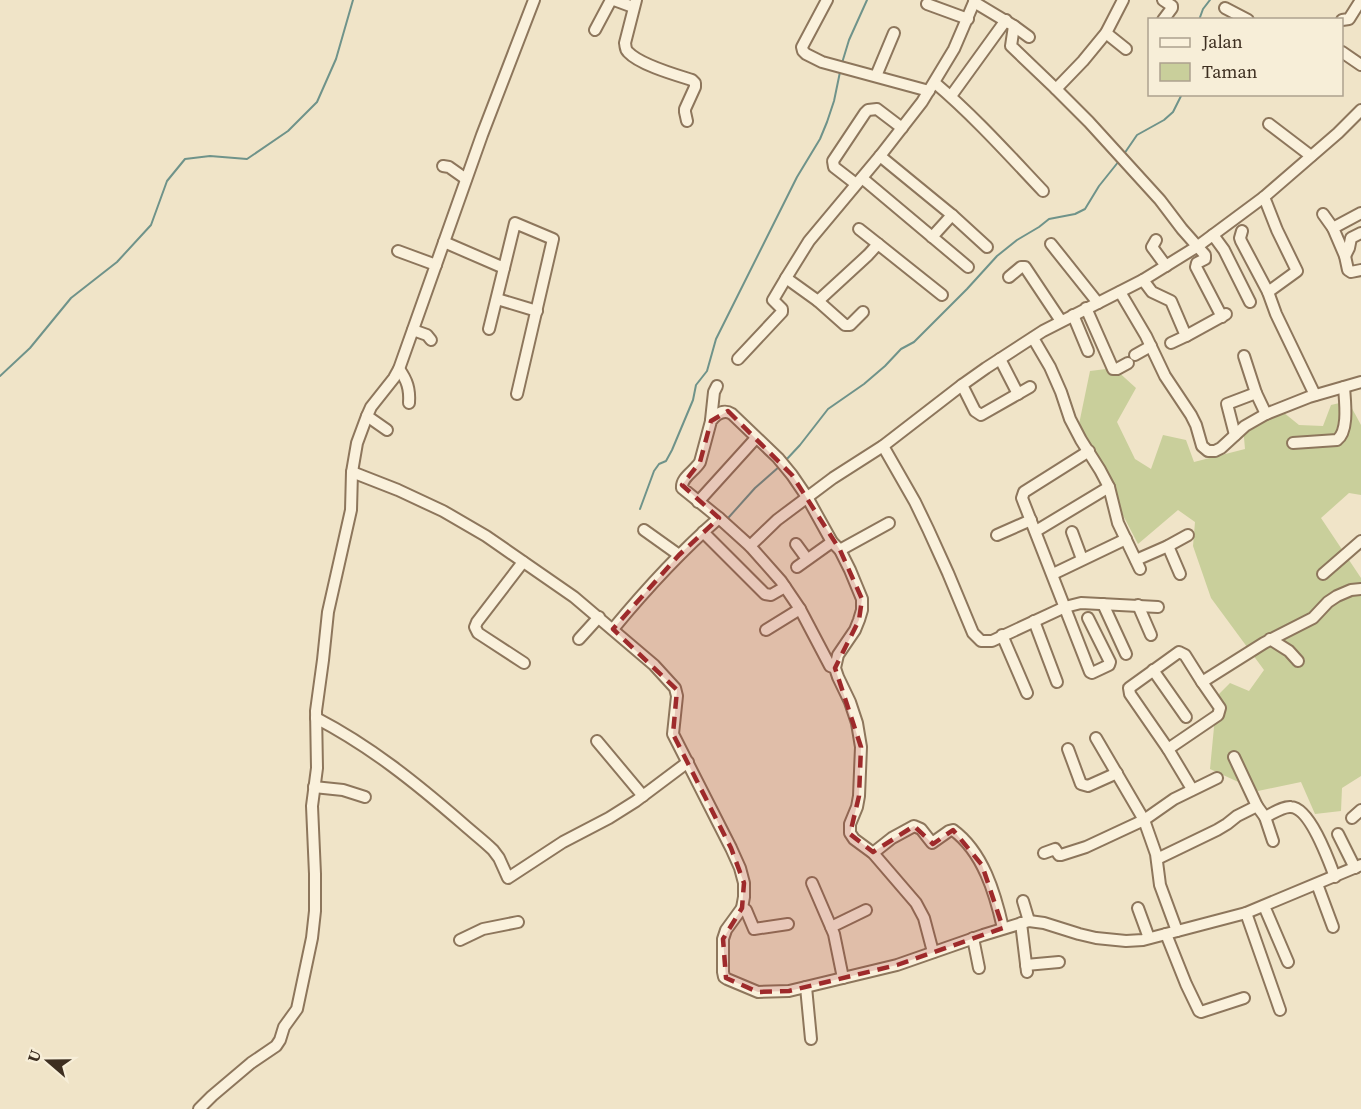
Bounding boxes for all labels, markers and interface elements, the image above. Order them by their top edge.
legend [1148,18,1343,96]
text: Jalan [1201,29,1243,54]
text: Taman [1202,59,1257,84]
north arrow [18,1031,78,1091]
text: U [22,1046,46,1065]

